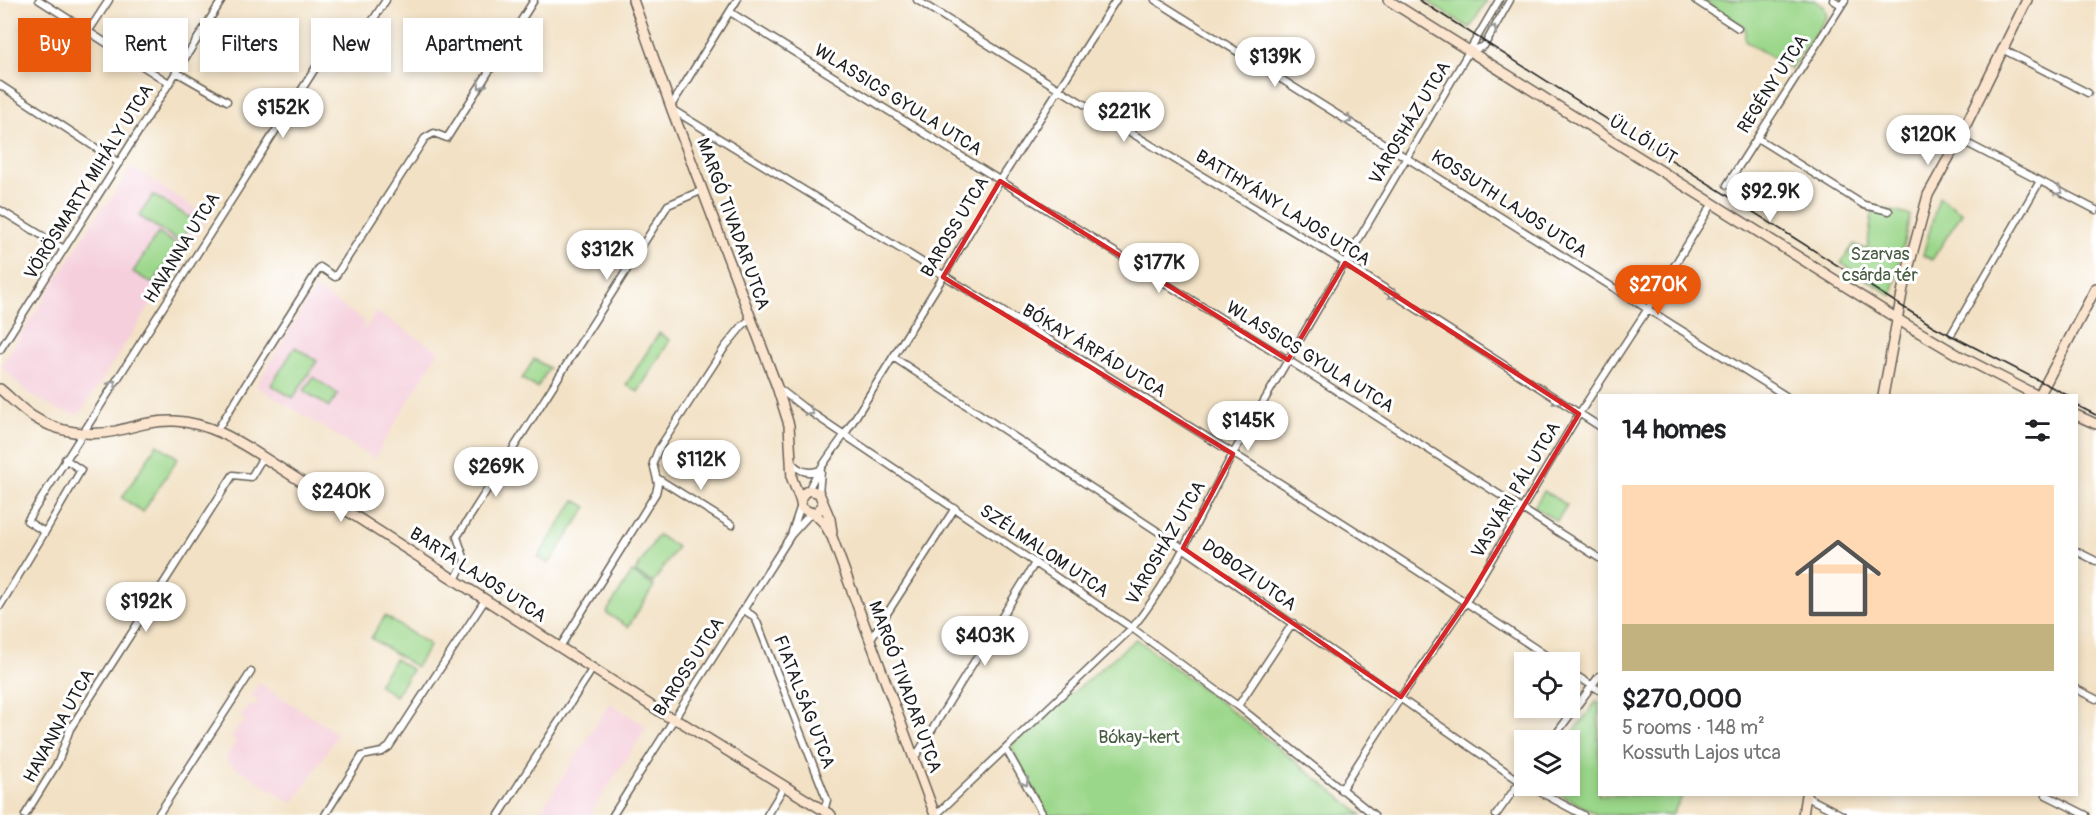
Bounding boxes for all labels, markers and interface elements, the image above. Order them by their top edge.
chip: Buy [18,18,91,72]
chip: Rent [103,18,188,72]
chip: Filters [200,18,299,72]
chip: New [311,18,391,72]
chip: Apartment [403,18,543,72]
one-way arrow [1486,25,1497,35]
street label: REGÉNY UTCA [1733,30,1814,138]
pin: $139K [1233,37,1317,88]
street label: WLASSICS GYULA UTCA [810,39,986,161]
text: $139K [1249,44,1301,69]
street label: VÁROSHÁZ UTCA [1364,57,1456,189]
one-way arrow [476,79,488,89]
street label: VÖRÖSMARTY MIHÁLY UTCA [19,80,159,284]
pin: $152K [241,88,325,139]
pin: $221K [1082,92,1166,143]
text: $152K [257,95,309,120]
text: $221K [1097,99,1151,124]
street label: ÜLLŐI ÚT [1605,110,1681,170]
one-way arrow [1342,112,1352,124]
pin: $120K [1886,115,1970,166]
text: $120K [1900,122,1956,147]
street label: MARGÓ TIVADAR UTCA [691,135,776,313]
street label: BATTHYÁNY LAJOS UTCA [1191,145,1375,271]
street label: KOSSUTH LAJOS UTCA [1427,145,1592,263]
street label: BAROSS UTCA [916,172,994,281]
pin: $92.9K [1721,172,1819,223]
text: $92.9K [1740,179,1800,204]
one-way arrow [2053,184,2064,195]
street label: HAVANNA UTCA [139,188,225,308]
pin: $312K [565,230,649,281]
text: $312K [580,237,634,262]
pin: $177K [1117,243,1201,294]
park label: Szarvas csárda tér [1842,243,1919,287]
text: $177K [1133,250,1185,275]
pin: $270K [1616,265,1700,316]
text: $270K [1629,272,1687,297]
one-way arrow [1388,288,1399,299]
street label: WLASSICS GYULA UTCA [1222,296,1398,418]
street label: BÓKAY ÁRPÁD UTCA [1018,298,1171,403]
one-way arrow [106,380,118,390]
one-way arrow [1552,393,1563,404]
pin: $145K [1206,401,1290,452]
one-way arrow [803,405,814,416]
text: $145K [1221,408,1275,433]
text: 14 homes [1622,414,1726,446]
icon: filters [2021,414,2054,447]
street label: VASVÁRI PÁL UTCA [1466,418,1566,562]
pin: $112K [659,440,743,491]
pin: $269K [454,447,538,498]
text: $112K [676,447,726,472]
text: $269K [468,454,524,479]
pin: $240K [299,472,383,523]
street label: VÁROSHÁZ UTCA [1121,477,1211,609]
text: $240K [311,479,371,504]
street label: SZÉLMALOM UTCA [975,499,1113,603]
street label: BARTA LAJOS UTCA [405,522,551,628]
icon: home [1784,524,1892,632]
street label: DOBOZI UTCA [1197,534,1301,616]
pin: $192K [104,582,188,633]
text: $192K [120,589,172,614]
street label: MARGÓ TIVADAR UTCA [863,598,948,776]
street label: BAROSS UTCA [648,613,730,721]
pin: $403K [943,616,1027,667]
text: $403K [955,623,1015,648]
street label: FIATALSÁG UTCA [768,632,840,772]
map controls [1514,652,1580,796]
button: locate [1514,652,1580,718]
street label: HAVANNA UTCA [18,665,100,787]
text: $270,000 [1622,683,1742,715]
text: 5 rooms · 148 m² [1622,715,1765,740]
park label: Bókay-kert [1098,726,1180,749]
button: layers [1514,730,1580,796]
text: Kossuth Lajos utca [1622,740,1781,765]
one-way arrow [1017,776,1029,786]

